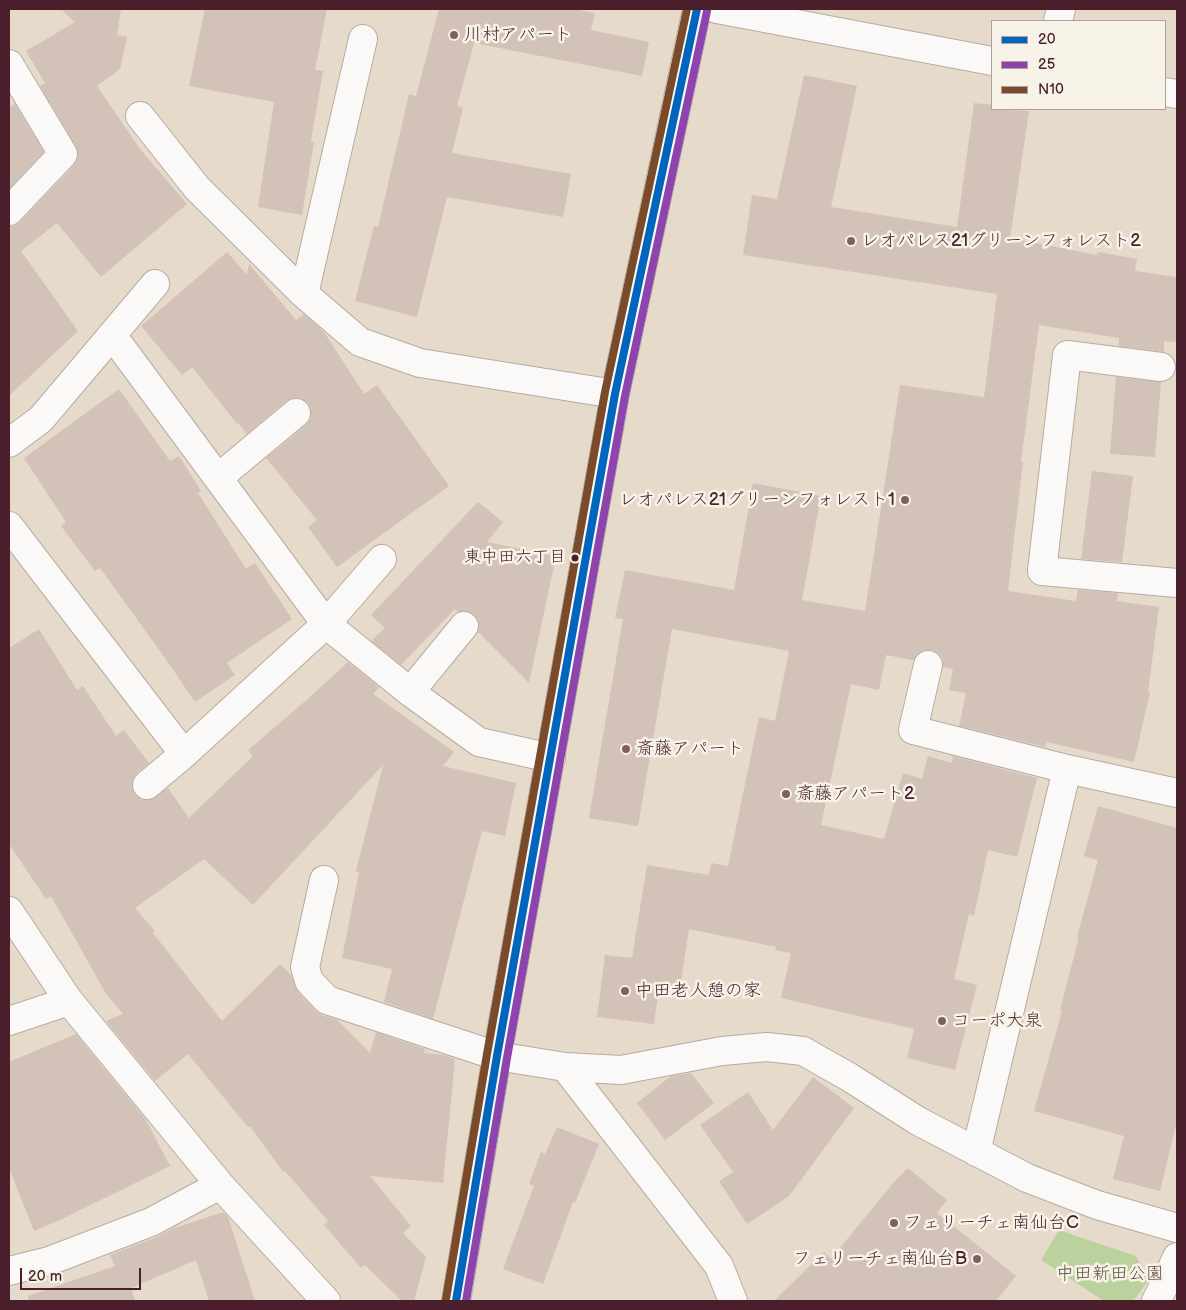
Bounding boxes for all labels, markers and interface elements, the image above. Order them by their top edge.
legend [991,20,1166,110]
place label: 川村アパート [464,24,572,46]
marker: 川村アパート [448,29,460,41]
text: 20 [1038,30,1056,49]
text: 25 [1038,55,1055,74]
text: N10 [1038,80,1064,99]
place label: レオパレス21グリーンフォレスト2 [861,230,1141,252]
marker: レオパレス21グリーンフォレスト2 [845,235,857,247]
place label: レオパレス21グリーンフォレスト1 [619,489,895,511]
marker: レオパレス21グリーンフォレスト1 [899,494,911,506]
place label: 東中田六丁目 [464,548,566,568]
marker: 東中田六丁目 [570,553,580,563]
place label: 斎藤アパート [636,738,744,760]
marker: 斎藤アパート [620,743,632,755]
place label: 斎藤アパート2 [796,783,915,805]
marker: 斎藤アパート2 [780,788,792,800]
place label: 中田老人憩の家 [635,980,761,1002]
marker: 中田老人憩の家 [619,985,631,997]
place label: コーポ大泉 [952,1010,1042,1032]
marker: コーポ大泉 [936,1015,948,1027]
place label: フェリーチェ南仙台C [904,1212,1079,1234]
marker: フェリーチェ南仙台C [888,1217,900,1229]
place label: フェリーチェ南仙台B [793,1248,967,1270]
marker: フェリーチェ南仙台B [971,1253,983,1265]
scale bar [22,1258,144,1290]
park label: 中田新田公園 [1056,1263,1164,1285]
text: 20 m [28,1267,62,1286]

